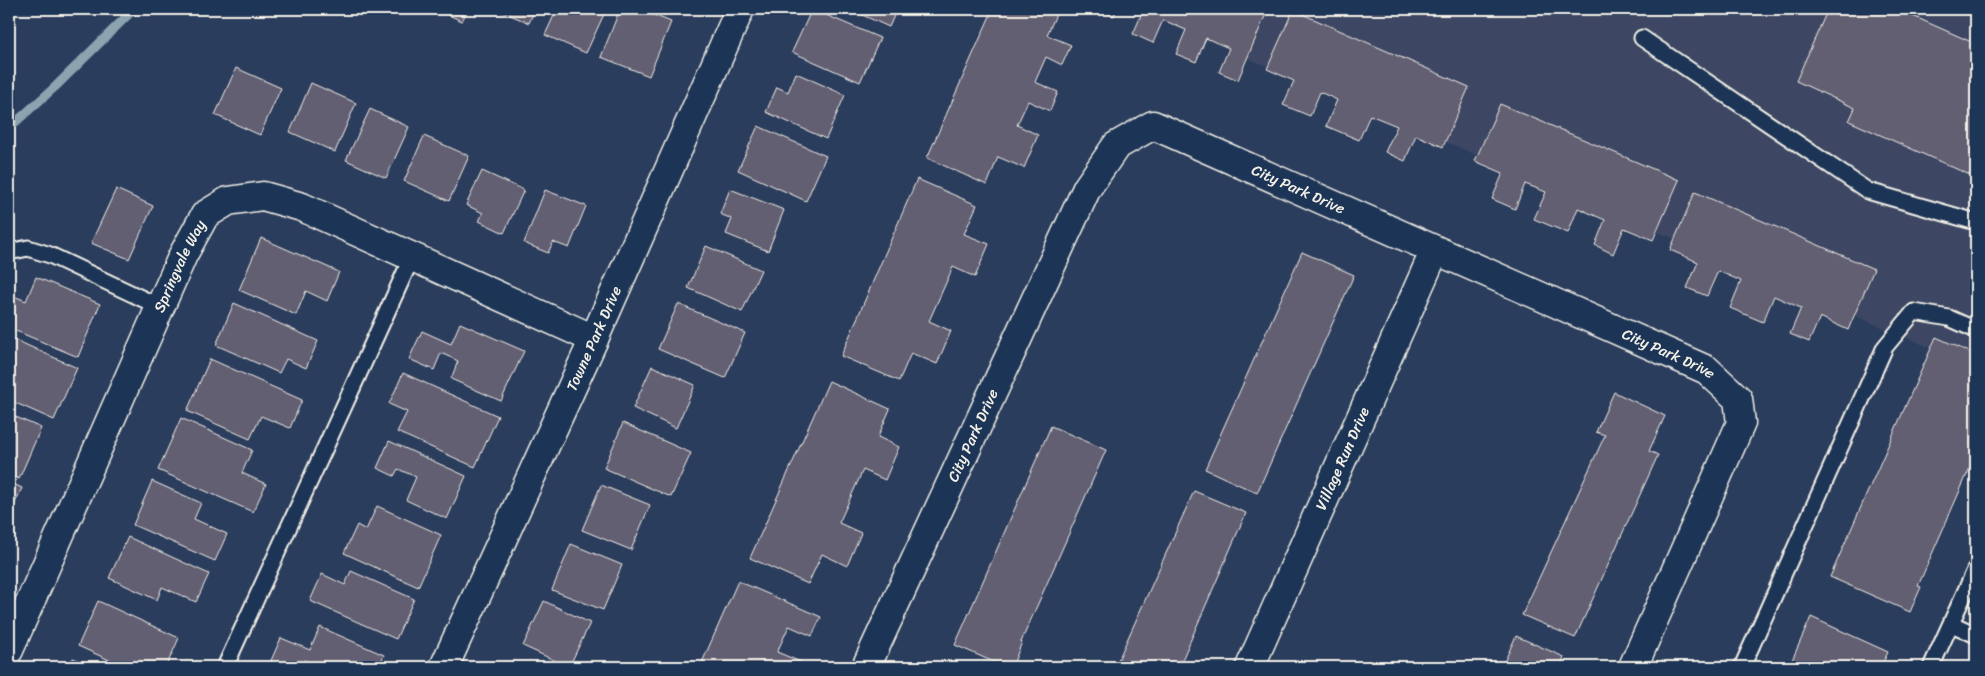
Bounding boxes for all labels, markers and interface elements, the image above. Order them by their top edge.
street label: City Park Drive [1247,157,1350,222]
street label: Springvale Way [146,215,213,317]
street label: Towne Park Drive [559,281,629,396]
street label: City Park Drive [1618,321,1722,385]
street label: City Park Drive [940,384,1006,486]
street label: Village Run Drive [1308,403,1377,514]

